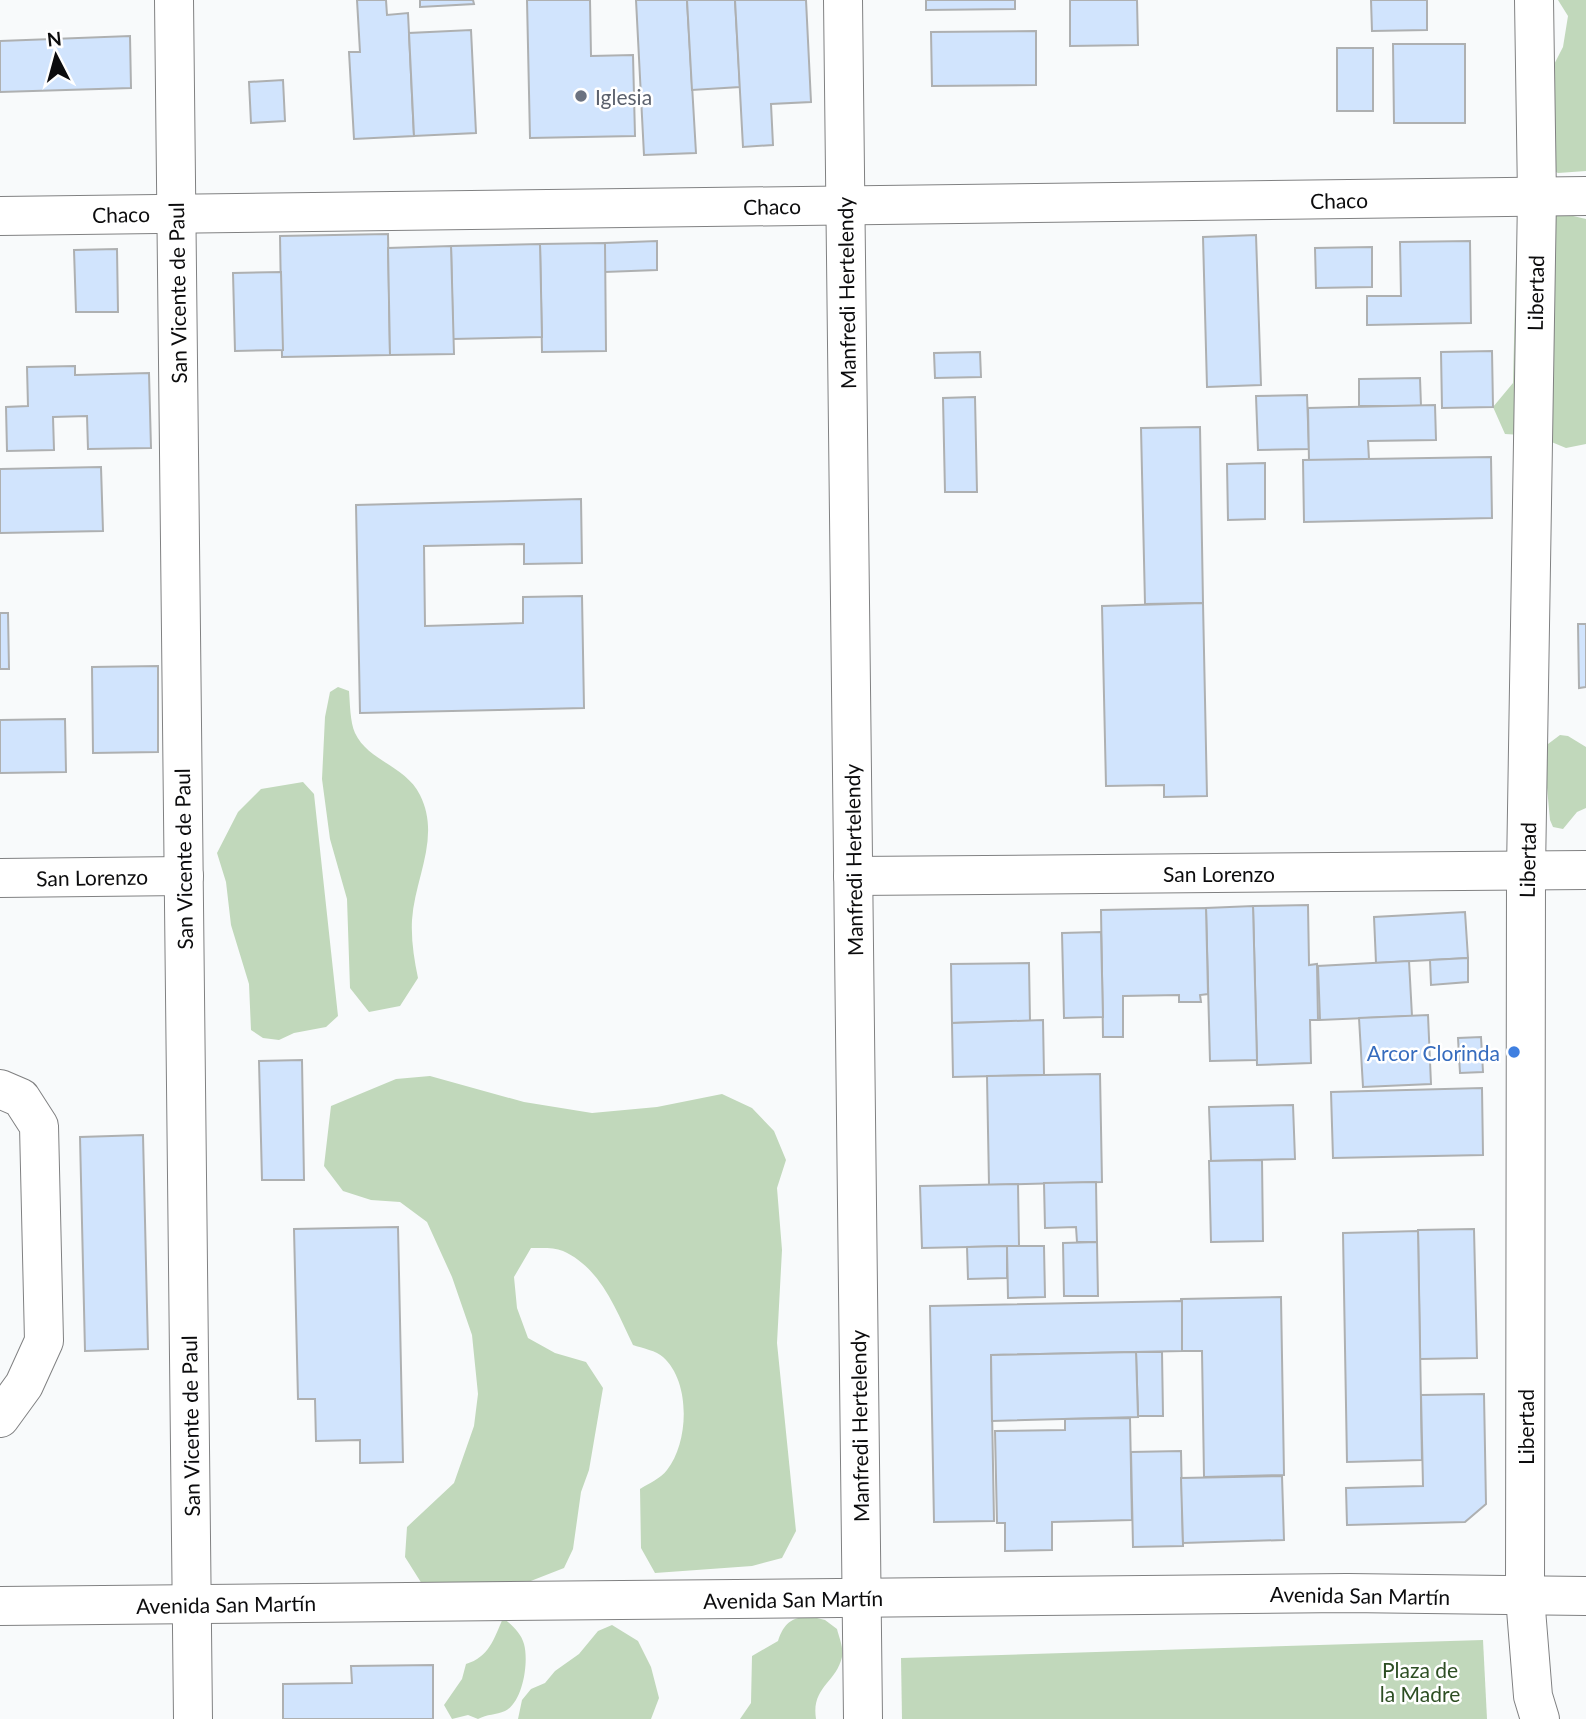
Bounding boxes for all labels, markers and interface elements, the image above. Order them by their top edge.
north arrow [21,21,91,91]
text: N [46,26,63,51]
place label: Iglesia [595,84,652,109]
marker: Iglesia [573,88,589,104]
street label: Chaco [1310,187,1368,213]
street label: Chaco [743,193,801,219]
street label: Manfredi Hertelendy [832,196,860,389]
street label: Chaco [92,201,150,227]
street label: San Vicente de Paul [163,202,191,384]
street label: Libertad [1522,255,1548,331]
street label: Manfredi Hertelendy [839,763,867,956]
street label: San Vicente de Paul [169,768,197,950]
street label: Libertad [1514,822,1540,898]
street label: San Lorenzo [1163,861,1275,886]
street label: San Lorenzo [36,864,148,890]
place label: Arcor Clorinda [1367,1040,1500,1065]
marker: Arcor Clorinda [1506,1044,1522,1060]
street label: Manfredi Hertelendy [845,1329,873,1522]
street label: San Vicente de Paul [176,1335,204,1517]
street label: Libertad [1513,1389,1538,1465]
street label: Avenida San Martín [1270,1581,1450,1609]
street label: Avenida San Martín [703,1585,883,1613]
street label: Avenida San Martín [136,1590,316,1618]
park label: Plaza de la Madre [1380,1657,1460,1706]

